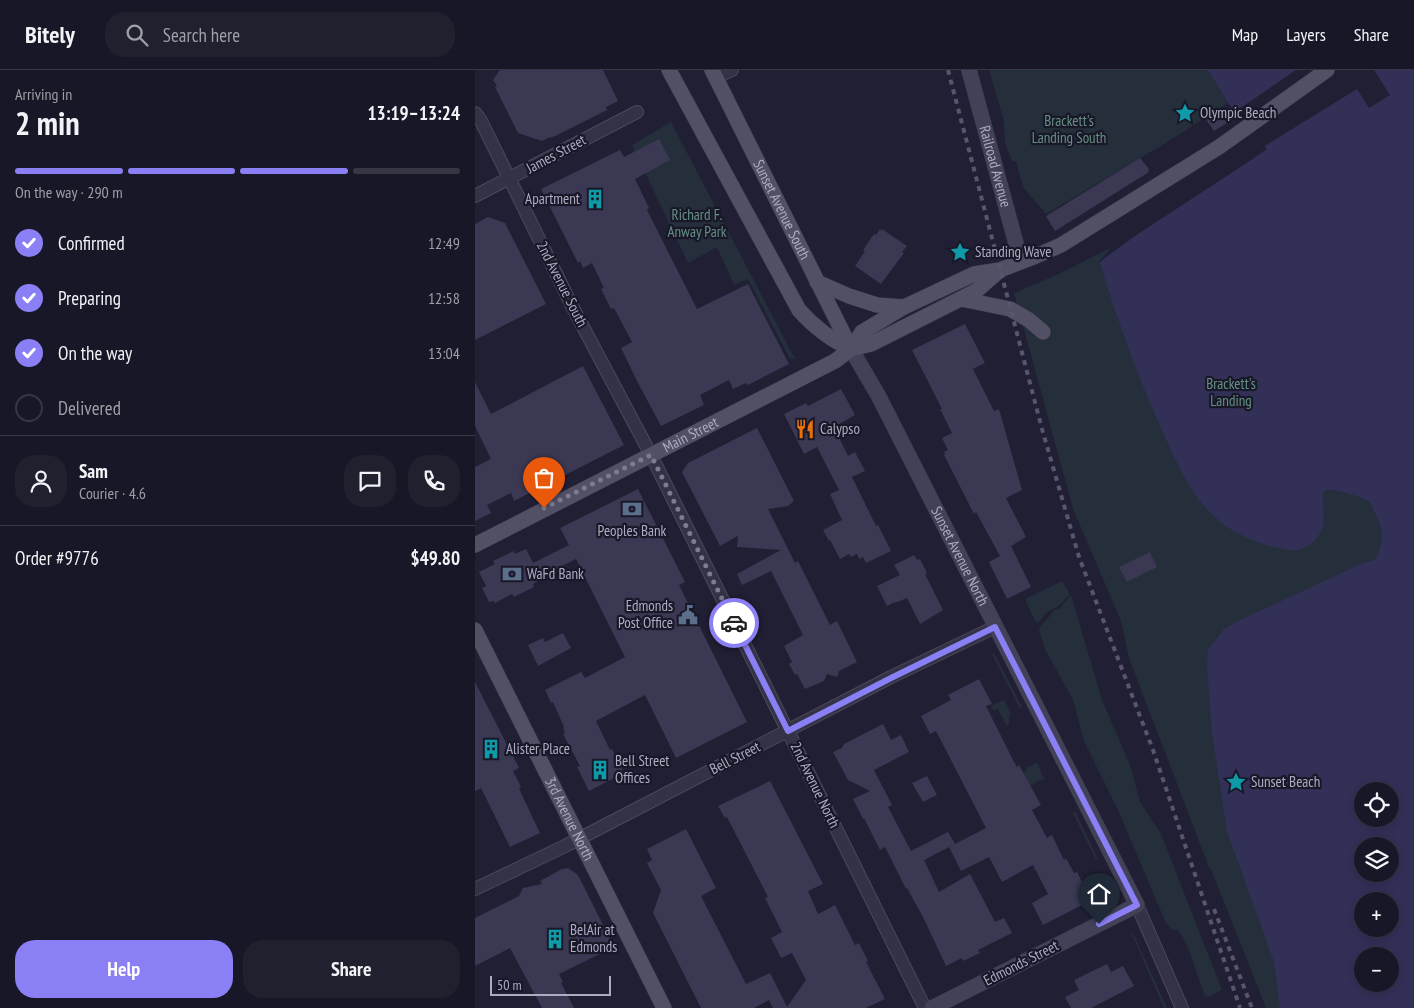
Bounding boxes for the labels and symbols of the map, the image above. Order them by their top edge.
place icon: Olympic Beach [1174,102,1196,124]
place label: Olympic Beach [1200,103,1276,122]
park label: Brackett's Landing South [1032,111,1106,147]
street label: Railroad Avenue [975,123,1016,209]
street label: James Street [522,130,589,178]
street label: Sunset Avenue South [749,156,815,262]
building icon: Apartment [584,188,606,210]
place label: Apartment [525,189,580,208]
park label: Richard F. Anway Park [667,205,727,241]
street label: 2nd Avenue South [533,238,592,330]
place icon: Standing Wave [949,241,971,263]
place label: Standing Wave [975,242,1051,261]
park label: Brackett's Landing [1206,374,1256,410]
street label: Main Street [659,412,721,456]
restaurant icon: Calypso [794,418,816,440]
place label: Calypso [820,419,860,438]
pin [523,457,565,508]
bank icon: Peoples Bank [621,498,643,520]
street label: Sunset Avenue North [927,503,993,609]
place label: Peoples Bank [598,521,667,540]
bank icon: WaFd Bank [501,563,523,585]
place label: WaFd Bank [527,564,584,583]
place label: Edmonds Post Office [618,596,673,632]
courier [709,598,759,648]
public building icon: Edmonds Post Office [677,604,699,626]
street label: Bell Street [706,737,763,778]
building icon: Alister Place [480,738,502,760]
place label: Alister Place [506,739,570,758]
street label: 2nd Avenue North [786,739,844,831]
place label: Bell Street Offices [615,751,669,787]
building icon: Bell Street Offices [589,759,611,781]
place icon: Sunset Beach [1225,771,1247,793]
place label: Sunset Beach [1251,772,1320,791]
street label: 3rd Avenue North [541,773,599,864]
pin [1078,873,1120,924]
place label: BelAir at Edmonds [570,920,617,956]
building icon: BelAir at Edmonds [544,928,566,950]
street label: Edmonds Street [980,936,1061,990]
scale bar [490,973,611,996]

